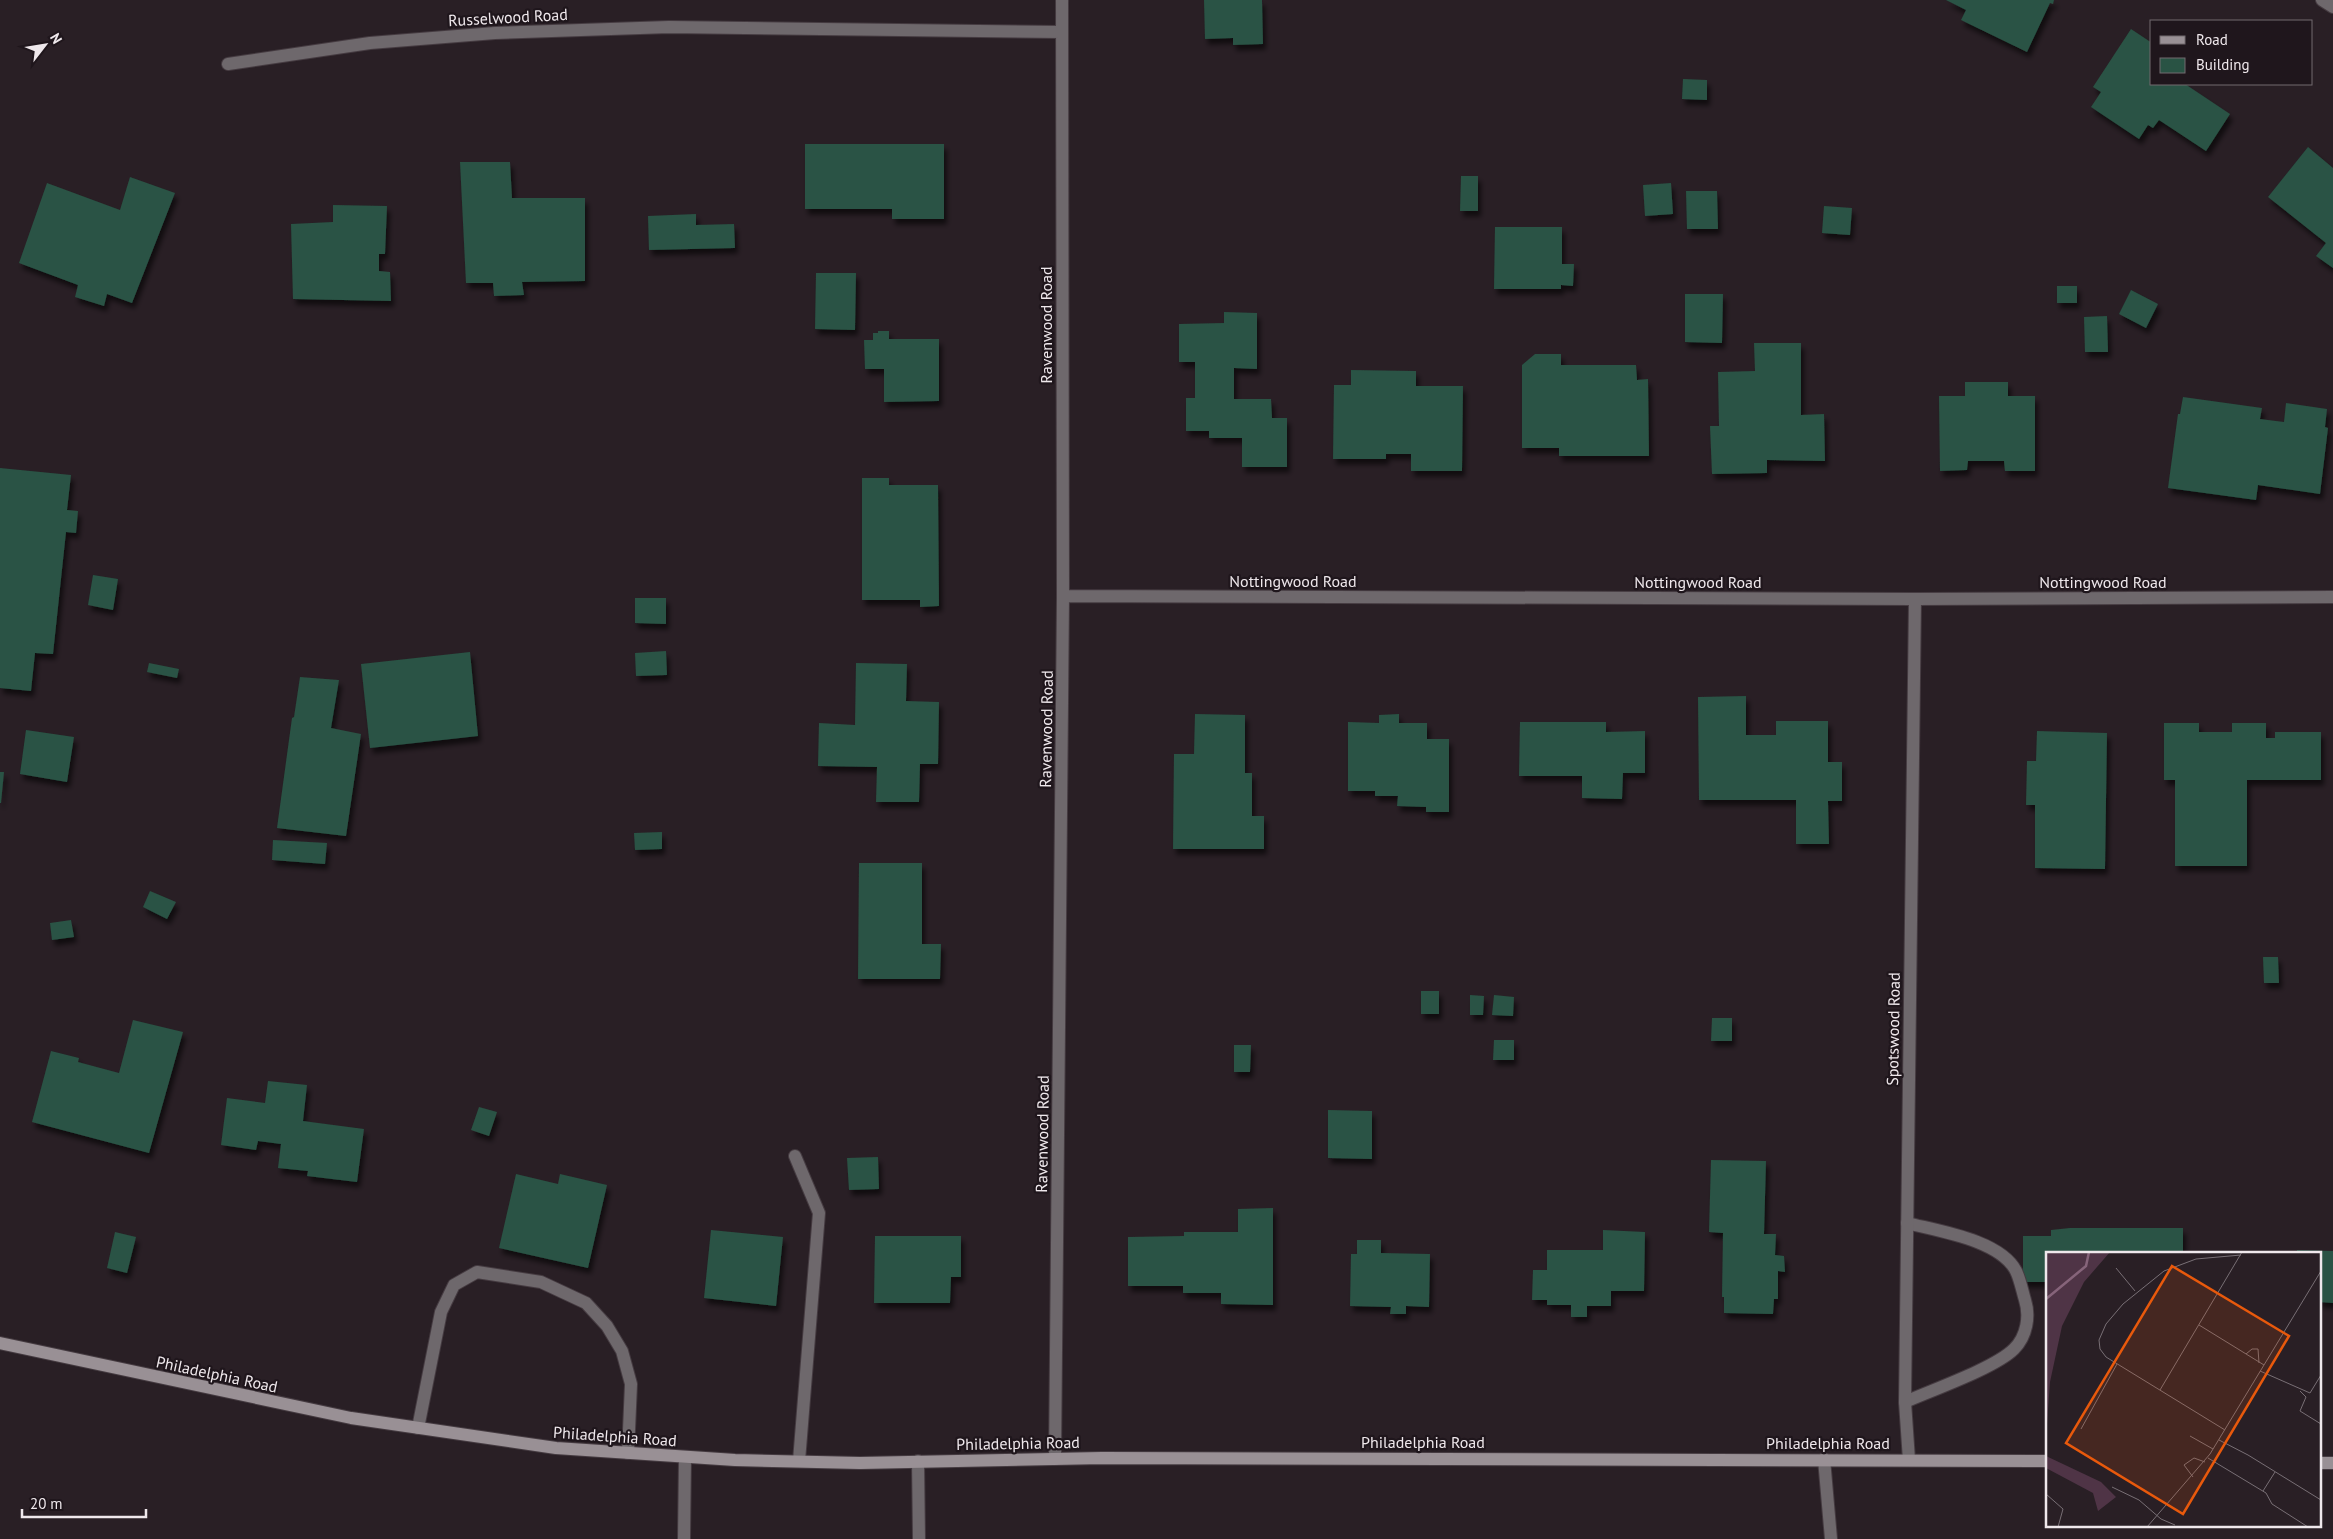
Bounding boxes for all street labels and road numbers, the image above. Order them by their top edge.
street label: Russelwood Road [448,4,568,30]
street label: Ravenwood Road [1036,266,1056,384]
street label: Nottingwood Road [1229,571,1357,591]
street label: Nottingwood Road [1634,572,1762,592]
street label: Nottingwood Road [2039,572,2167,592]
street label: Ravenwood Road [1035,670,1057,788]
street label: Spotswood Road [1882,972,1904,1086]
street label: Ravenwood Road [1031,1075,1053,1193]
street label: Philadelphia Road [154,1351,280,1397]
street label: Philadelphia Road [553,1422,677,1450]
street label: Philadelphia Road [956,1432,1080,1454]
street label: Philadelphia Road [1361,1432,1485,1452]
street label: Philadelphia Road [1766,1433,1890,1453]

